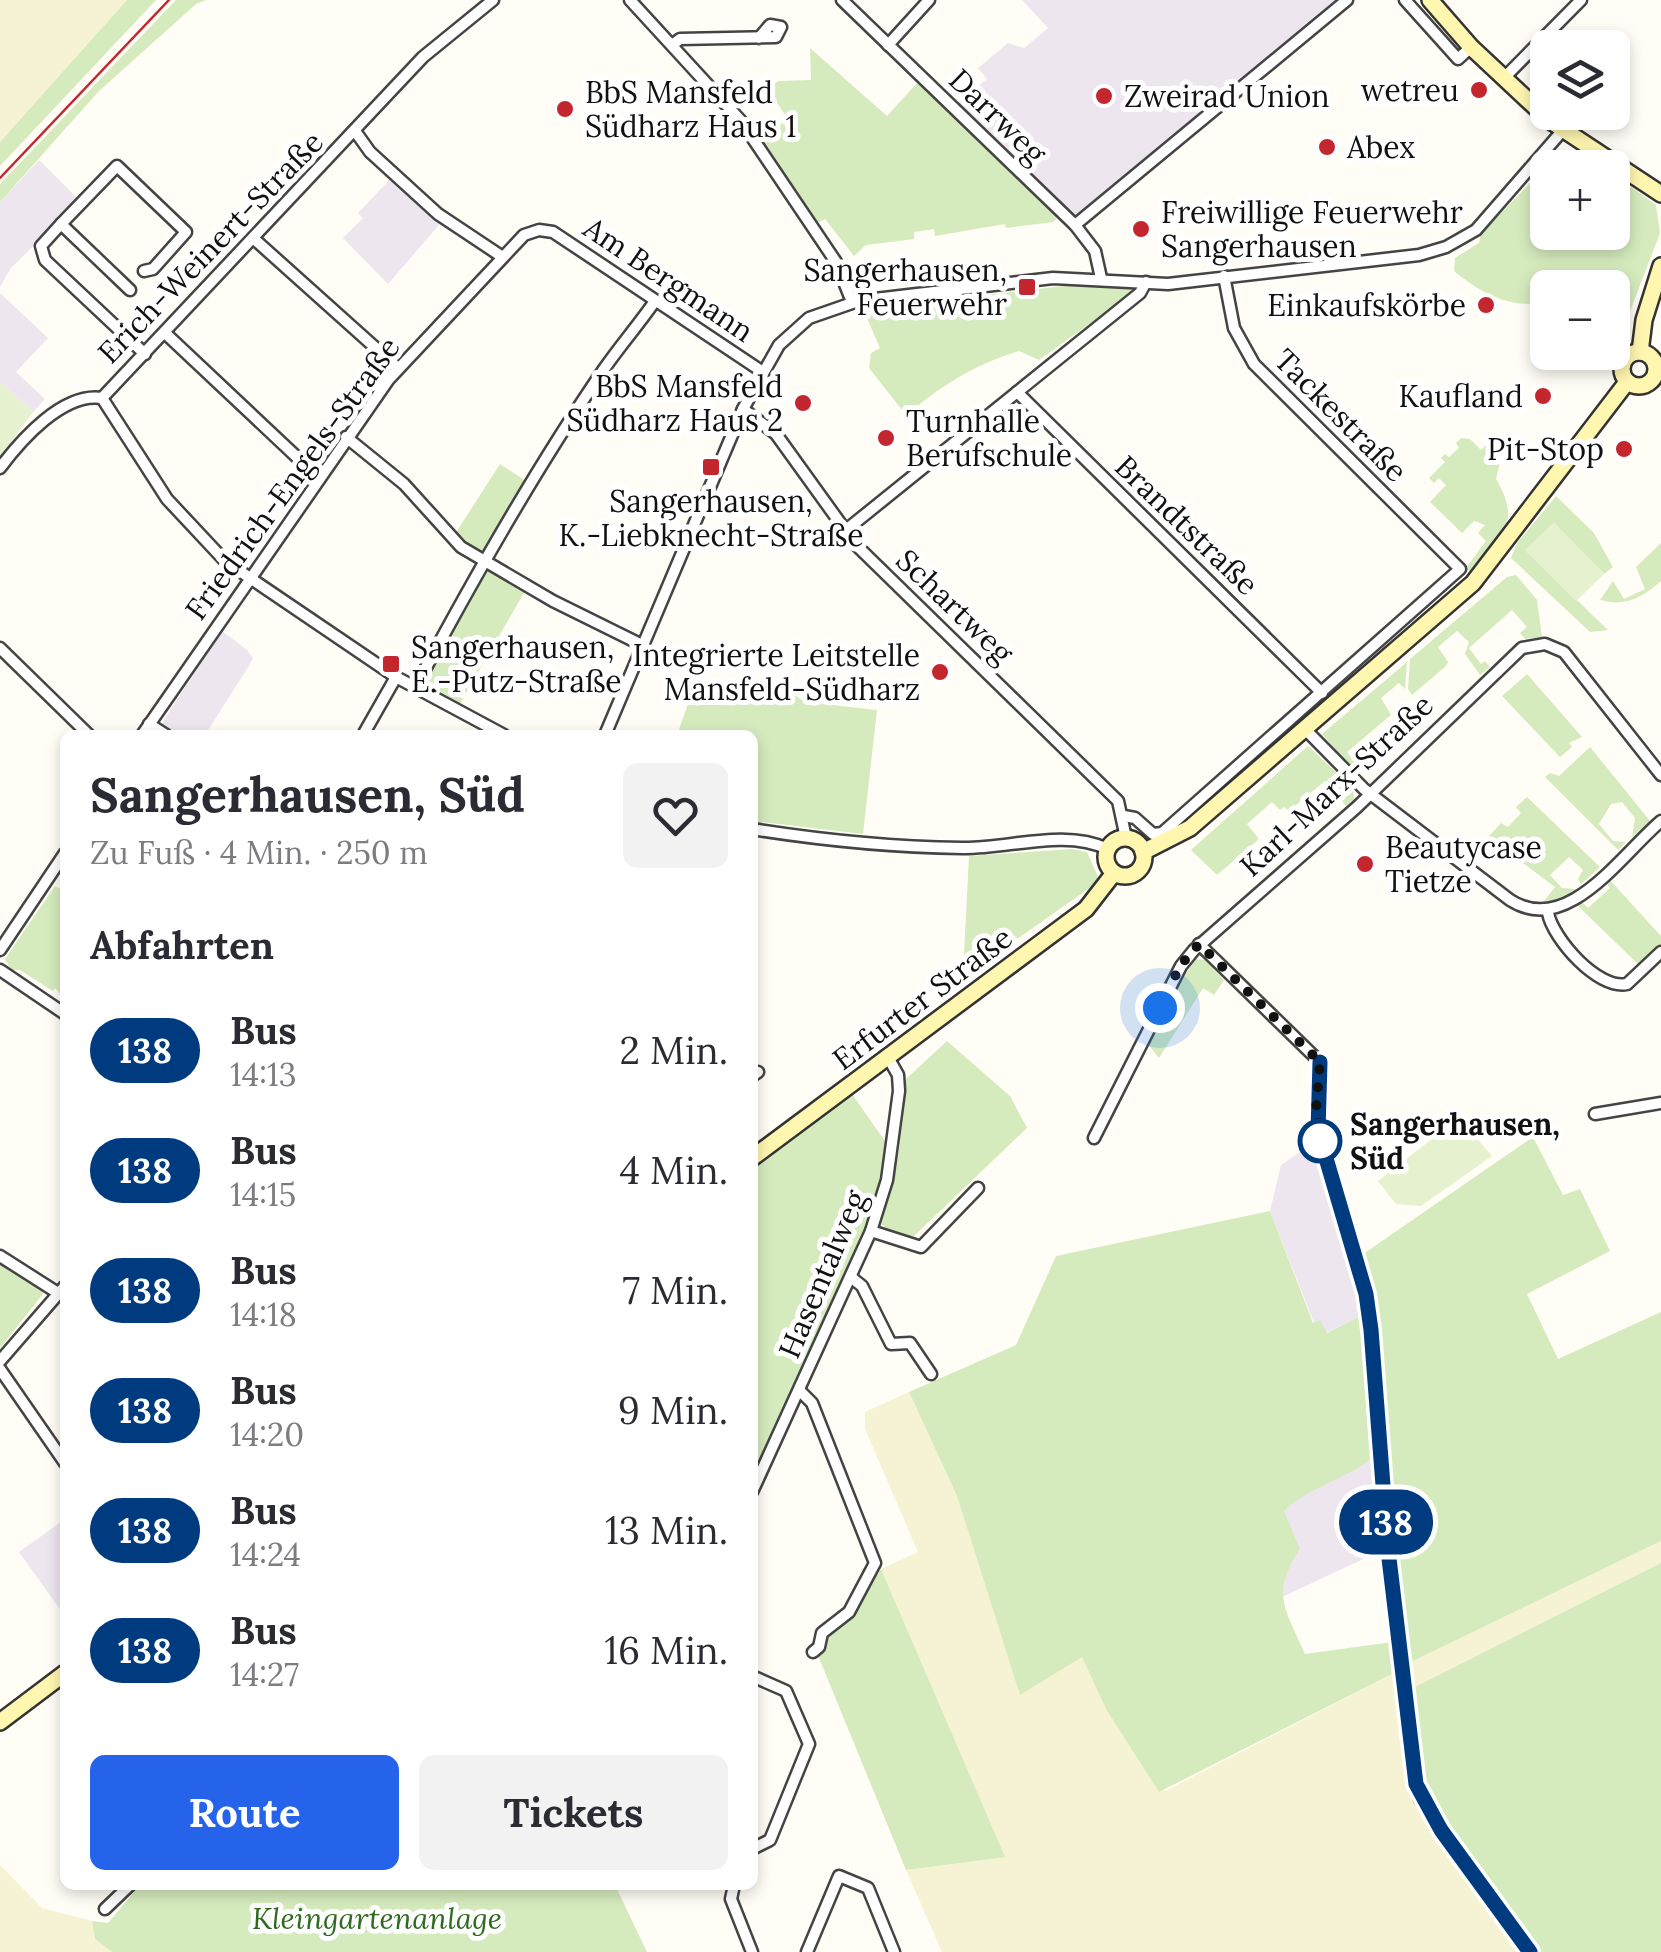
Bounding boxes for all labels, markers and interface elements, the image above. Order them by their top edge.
map controls [1530,30,1630,370]
button: layers [1530,30,1630,130]
street label: Darrweg [941,61,1056,173]
place label: wetreu [1361,71,1459,109]
place label: BbS Mansfeld Südharz Haus 1 [585,73,796,145]
place label: Zweirad Union [1124,77,1330,115]
marker: wetreu [1468,79,1490,101]
marker: Zweirad Union [1093,85,1115,107]
marker: BbS Mansfeld Südharz Haus 1 [554,98,576,120]
street label: Erich-Weinert-Straße [89,123,331,371]
place label: Abex [1346,128,1415,166]
marker: Abex [1316,136,1338,158]
button: + [1530,150,1630,250]
place label: Freiwillige Feuerwehr Sangerhausen [1161,193,1463,266]
street label: Am Bergmann [576,208,761,351]
marker: Freiwillige Feuerwehr Sangerhausen [1130,218,1152,240]
place label: Sangerhausen, Feuerwehr [804,251,1007,323]
button: − [1530,270,1630,370]
marker: Sangerhausen, Feuerwehr [1016,276,1038,298]
place label: Einkaufskörbe [1267,286,1466,324]
marker: Einkaufskörbe [1475,294,1497,316]
street label: Friedrich-Engels-Straße [177,329,408,627]
street label: Tackestraße [1267,341,1415,489]
place label: BbS Mansfeld Südharz Haus 2 [566,367,783,439]
place label: Kaufland [1399,377,1523,415]
marker: Kaufland [1532,385,1554,407]
marker: BbS Mansfeld Südharz Haus 2 [792,392,814,414]
place label: Turnhalle Berufschule [906,402,1072,474]
marker: Turnhalle Berufschule [875,427,897,449]
place label: Pit-Stop [1487,430,1604,468]
marker: Pit-Stop [1613,438,1635,460]
street label: Brandtstraße [1107,447,1267,603]
marker: Sangerhausen, K.-Liebknecht-Straße [700,456,722,478]
place label: Sangerhausen, K.-Liebknecht-Straße [559,482,863,554]
street label: Schartweg [888,541,1023,673]
place label: Sangerhausen, E.-Putz-Straße [411,628,622,700]
place label: Integrierte Leitstelle Mansfeld-Südharz [633,636,920,708]
marker: Sangerhausen, E.-Putz-Straße [380,653,402,675]
marker: Integrierte Leitstelle Mansfeld-Südharz [929,661,951,683]
street label: Karl-Marx-Straße [1231,686,1441,884]
button: heart [623,763,728,868]
text: Sangerhausen, Süd [90,764,525,825]
place label: Beautycase Tietze [1385,828,1542,900]
text: Zu Fuß · 4 Min. · 250 m [90,832,428,873]
marker: Beautycase Tietze [1354,853,1376,875]
street label: Erfurter Straße [825,918,1019,1078]
text: Abfahrten [90,921,274,969]
your location [1135,983,1185,1033]
text: Bus [230,1006,297,1054]
text: 2 Min. [620,1026,728,1074]
text: 138 [118,1028,172,1073]
text: 14:13 [230,1054,296,1095]
place label: Sangerhausen, Süd [1350,1105,1560,1177]
marker: Sangerhausen, Süd [1299,1120,1341,1162]
text: Bus [230,1126,297,1174]
text: 4 Min. [619,1146,728,1194]
text: 138 [118,1148,172,1193]
text: 14:15 [230,1174,296,1215]
street label: Hasentalweg [770,1183,876,1364]
text: Bus [230,1246,297,1294]
text: 7 Min. [623,1266,728,1314]
text: 138 [118,1268,172,1313]
text: 14:18 [230,1294,297,1335]
text: Bus [230,1366,297,1414]
text: 9 Min. [618,1386,728,1434]
text: 138 [118,1388,172,1433]
text: 14:20 [230,1414,304,1455]
text: Bus [230,1486,297,1534]
line badge: 138 [1328,1490,1444,1554]
text: 138 [1359,1500,1413,1545]
text: 13 Min. [605,1506,728,1554]
text: 138 [118,1508,172,1553]
text: 14:24 [230,1534,301,1575]
text: Bus [230,1606,297,1654]
text: 16 Min. [604,1626,728,1674]
text: 138 [118,1628,172,1673]
text: 14:27 [230,1654,299,1695]
button: Route [90,1755,399,1870]
button: Tickets [419,1755,728,1870]
park label: Kleingartenanlage [252,1899,502,1937]

